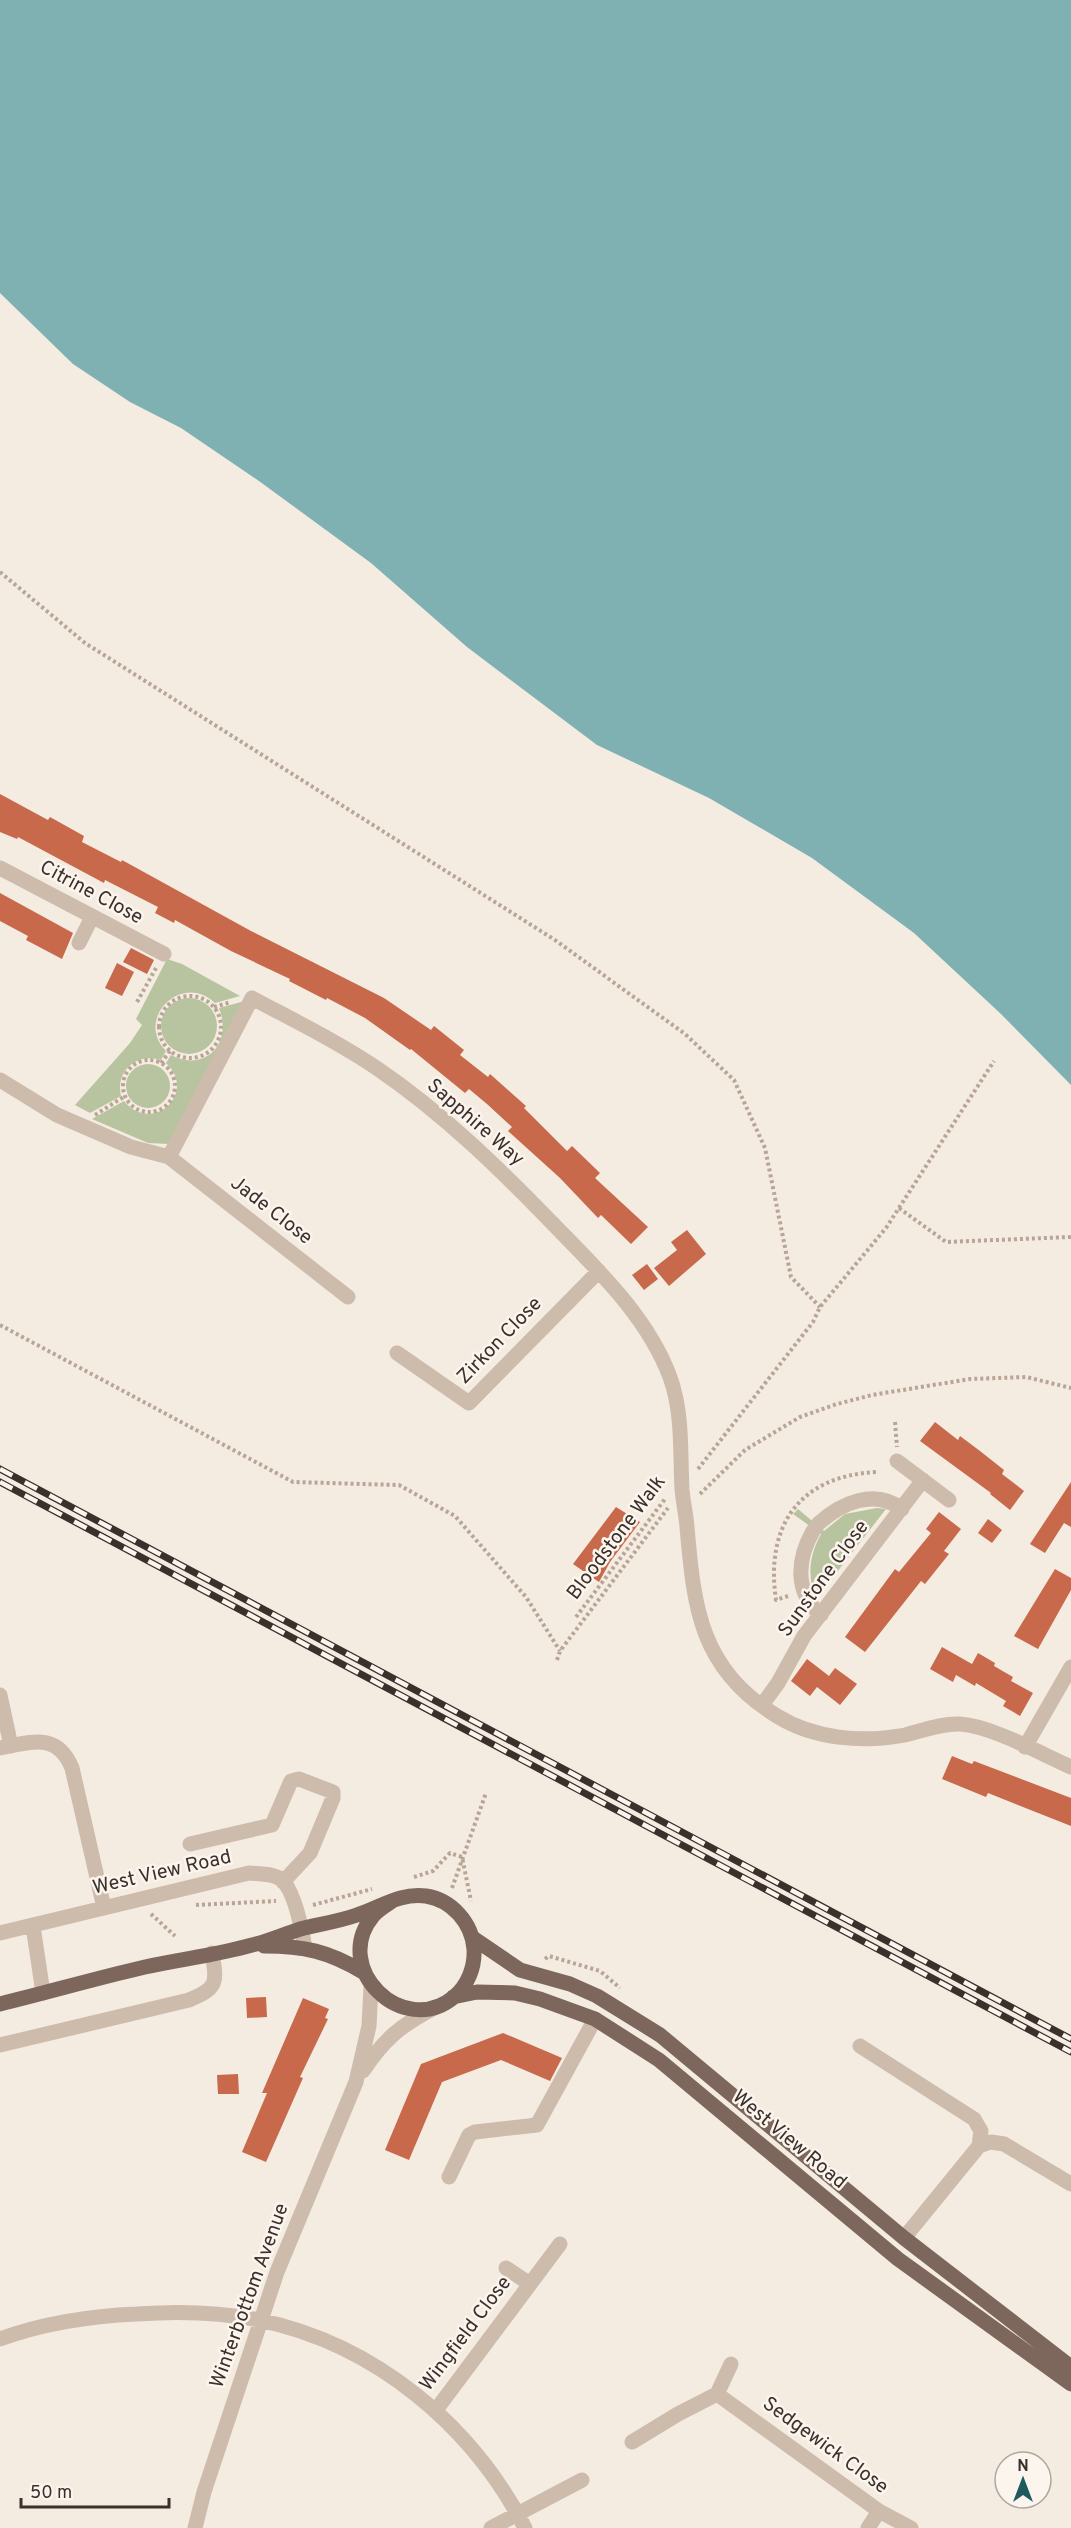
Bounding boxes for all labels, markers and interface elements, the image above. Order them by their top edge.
street label: Citrine Close [35,855,147,931]
street label: Sapphire Way [421,1073,529,1173]
street label: Jade Close [225,1171,317,1251]
street label: Zirkon Close [452,1292,548,1390]
street label: Bloodstone Walk [562,1470,672,1606]
street label: Sunstone Close [773,1515,875,1643]
street label: West View Road [90,1844,234,1902]
street label: West View Road [726,2085,852,2195]
street label: Winterbottom Avenue [204,2200,296,2392]
street label: Wingfield Close [414,2271,518,2397]
street label: Sedgewick Close [757,2392,893,2500]
north arrow [993,2450,1053,2510]
text: N [1017,2457,1029,2477]
scale bar [21,2471,170,2509]
text: 50 m [30,2482,72,2505]

